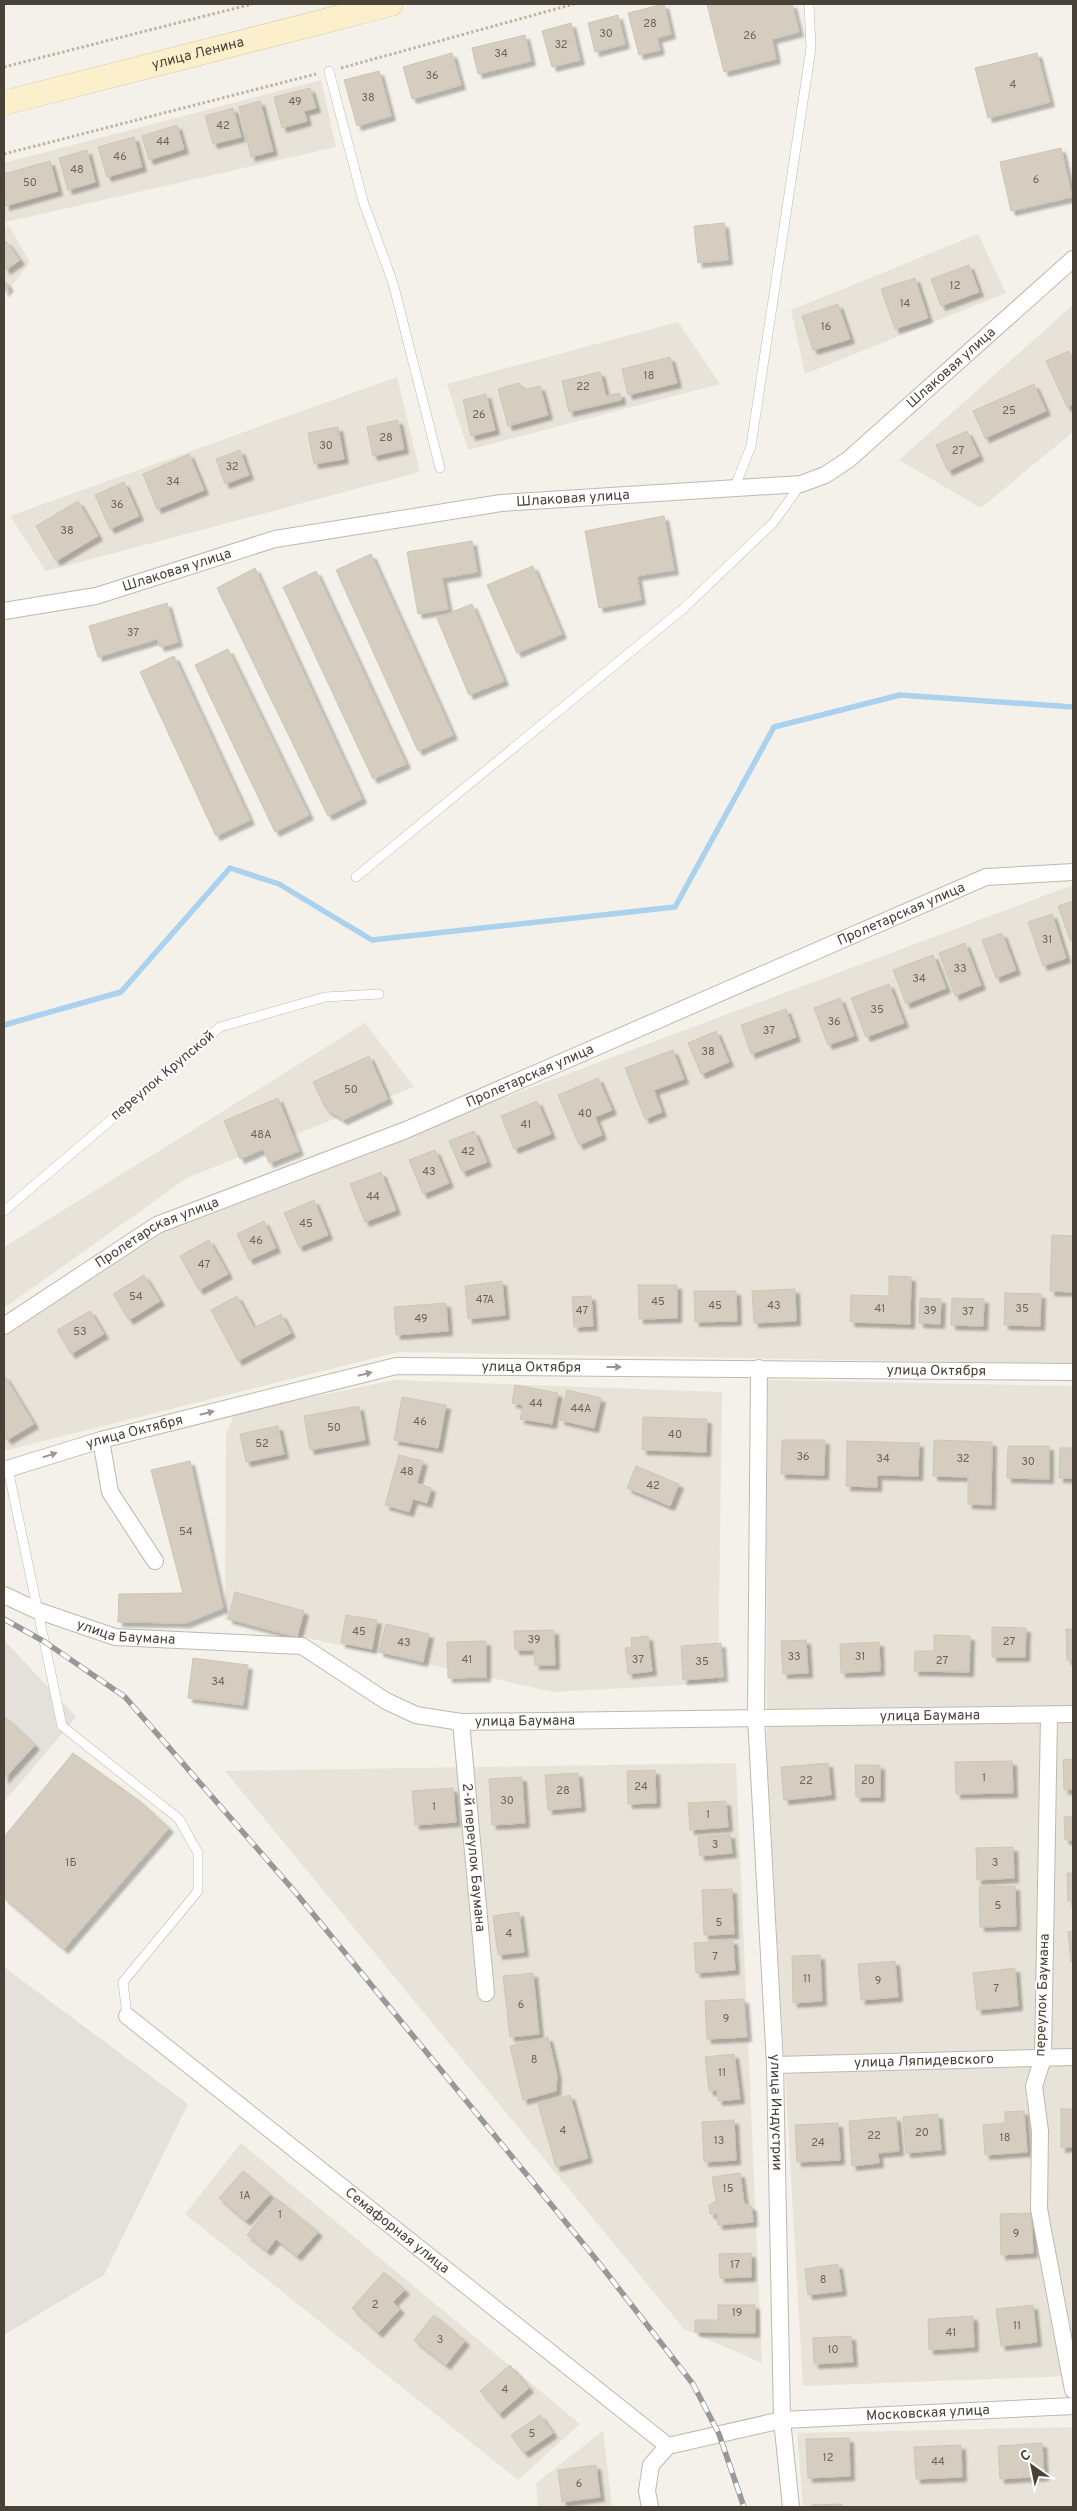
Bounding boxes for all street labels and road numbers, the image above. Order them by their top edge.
street label: улица Ленина [150,33,246,73]
street label: Шлаковая улица [903,324,999,412]
street label: Шлаковая улица [516,486,630,511]
street label: Шлаковая улица [120,545,233,596]
street label: Пролетарская улица [835,879,968,949]
street label: переулок Крупской [108,1028,218,1124]
street label: Пролетарская улица [463,1041,596,1111]
street label: Пролетарская улица [92,1194,221,1272]
street label: улица Октября [481,1358,581,1376]
street label: улица Октября [886,1362,986,1380]
street label: улица Октября [84,1411,185,1453]
street label: улица Баумана [74,1616,176,1648]
street label: улица Баумана [879,1707,980,1725]
street label: улица Баумана [475,1712,575,1730]
street label: 2-й переулок Баумана [458,1782,489,1932]
street label: переулок Баумана [1032,1933,1054,2057]
street label: улица Ляпидевского [854,2051,994,2071]
street label: улица Индустрии [766,2054,786,2171]
street label: Семафорная улица [341,2184,453,2277]
street label: Московская улица [866,2402,990,2424]

